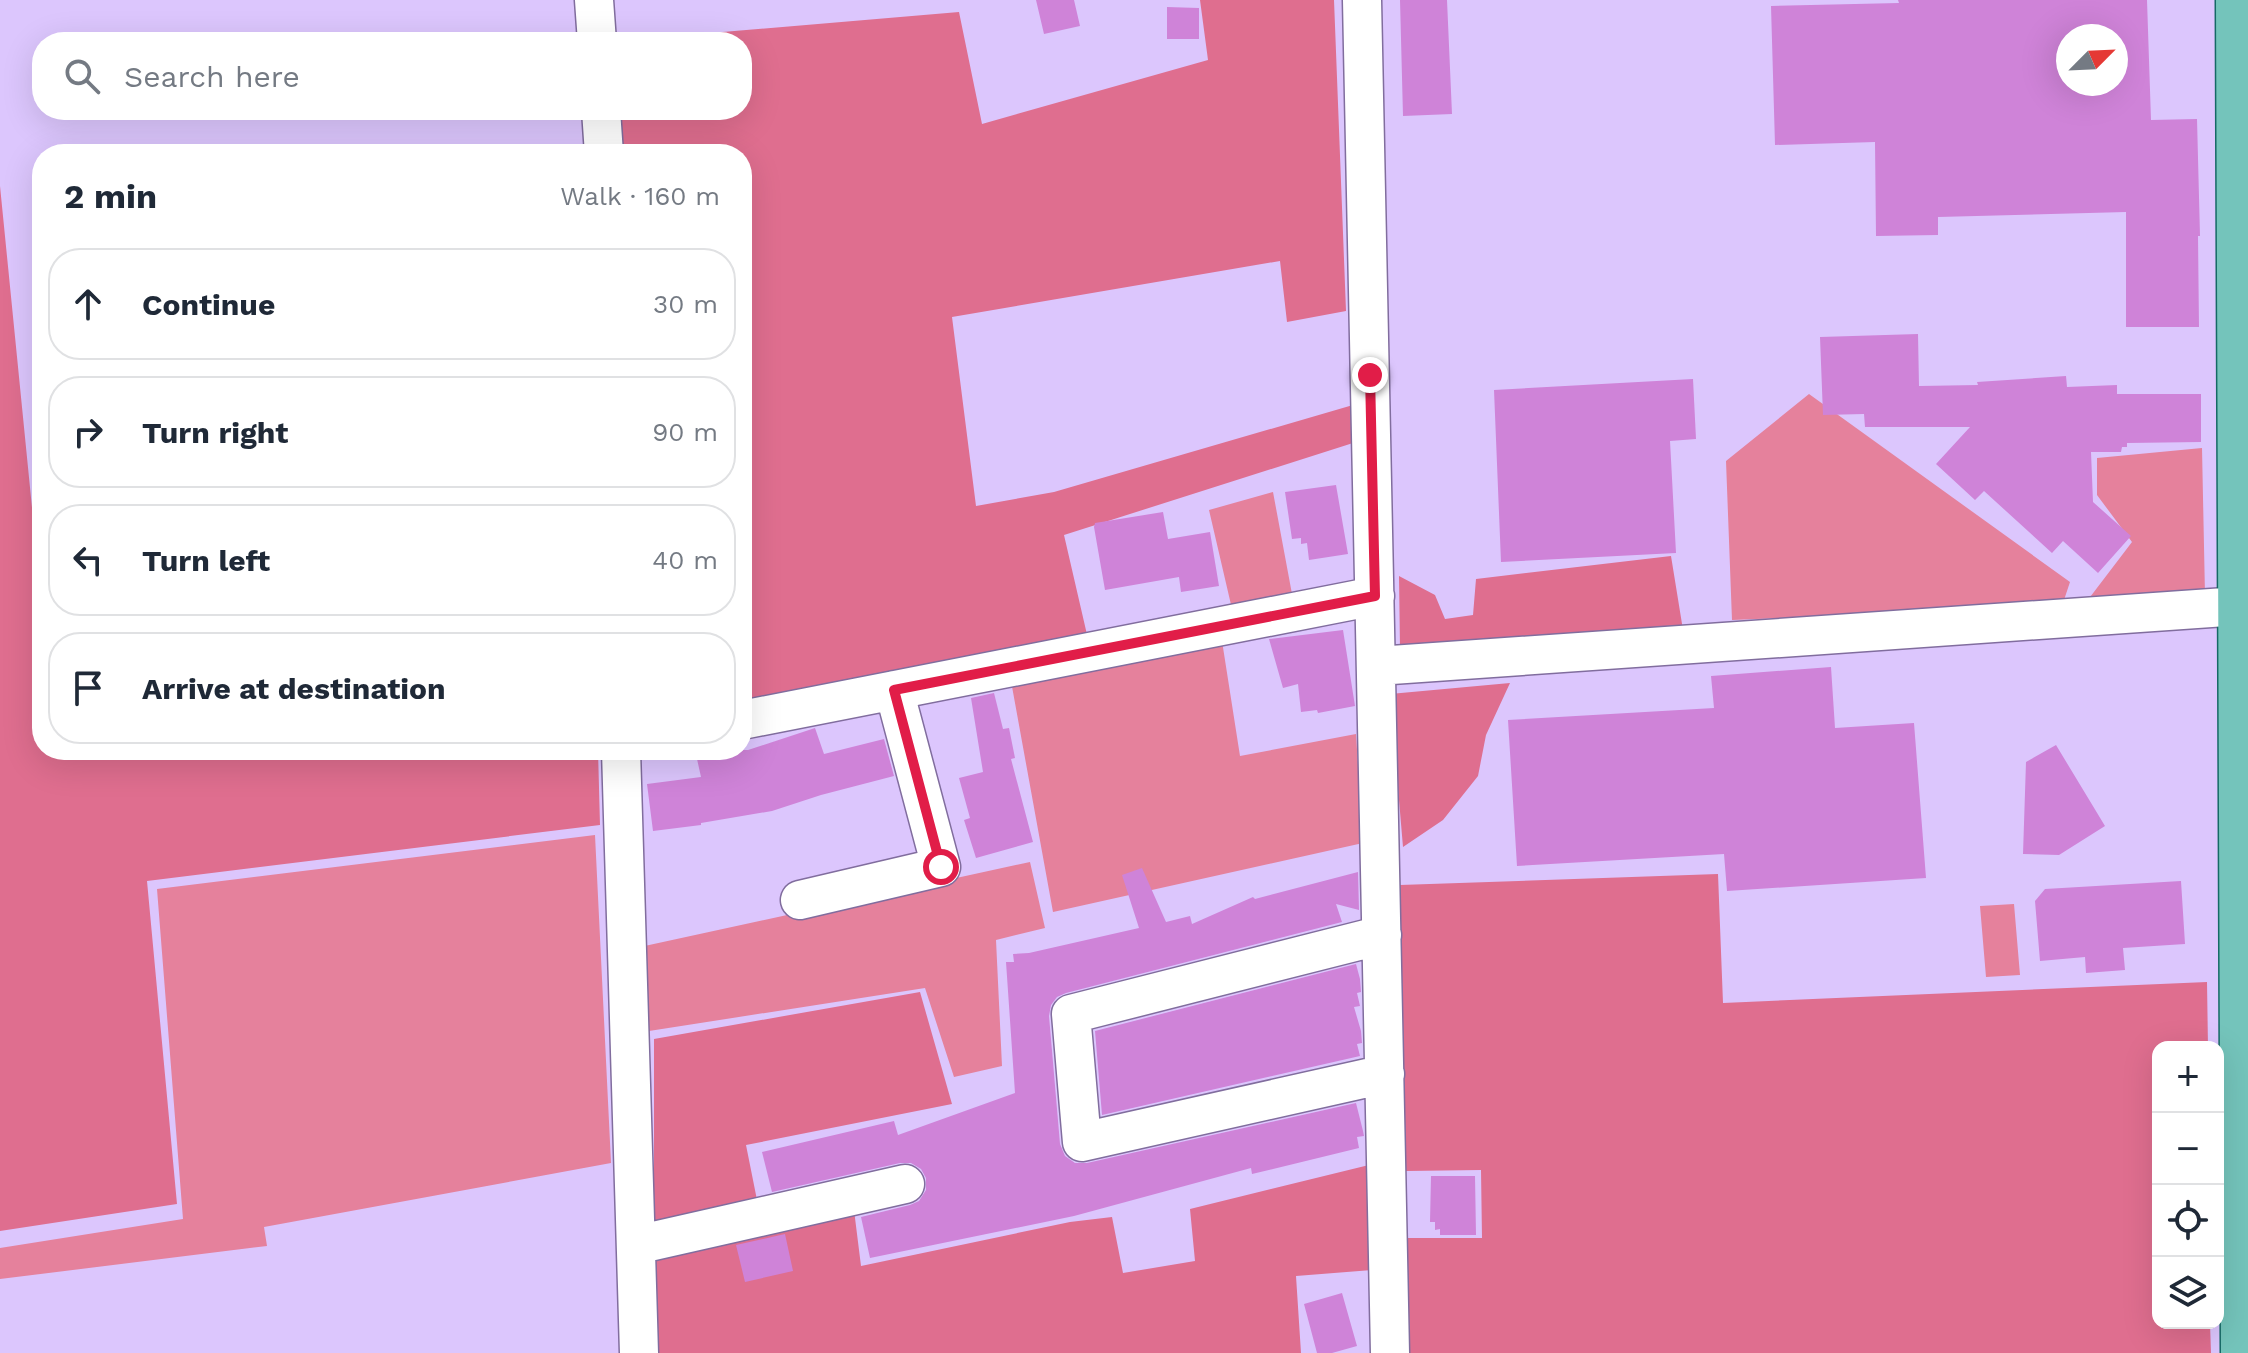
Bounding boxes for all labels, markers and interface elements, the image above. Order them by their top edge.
north arrow [2056,24,2128,96]
search box [32,32,752,120]
icon: search [60,54,104,98]
text: Search here [124,59,300,94]
text: 2 min [64,176,157,216]
text: Walk · 160 m [560,181,720,211]
icon: ahead [66,282,110,326]
text: Continue [142,287,275,322]
text: 30 m [653,289,718,319]
route end [1352,357,1388,393]
icon: right [66,410,110,454]
text: Turn right [142,415,288,450]
text: 90 m [652,417,718,447]
icon: left [66,538,110,582]
text: Turn left [142,543,270,578]
text: 40 m [652,545,718,575]
icon: arrive [66,666,110,710]
text: Arrive at destination [142,671,446,706]
route start [923,849,959,885]
map controls [2152,1041,2224,1329]
button: + [2152,1041,2224,1113]
button: − [2152,1113,2224,1185]
button: locate [2152,1185,2224,1257]
button: layers [2152,1257,2224,1329]

